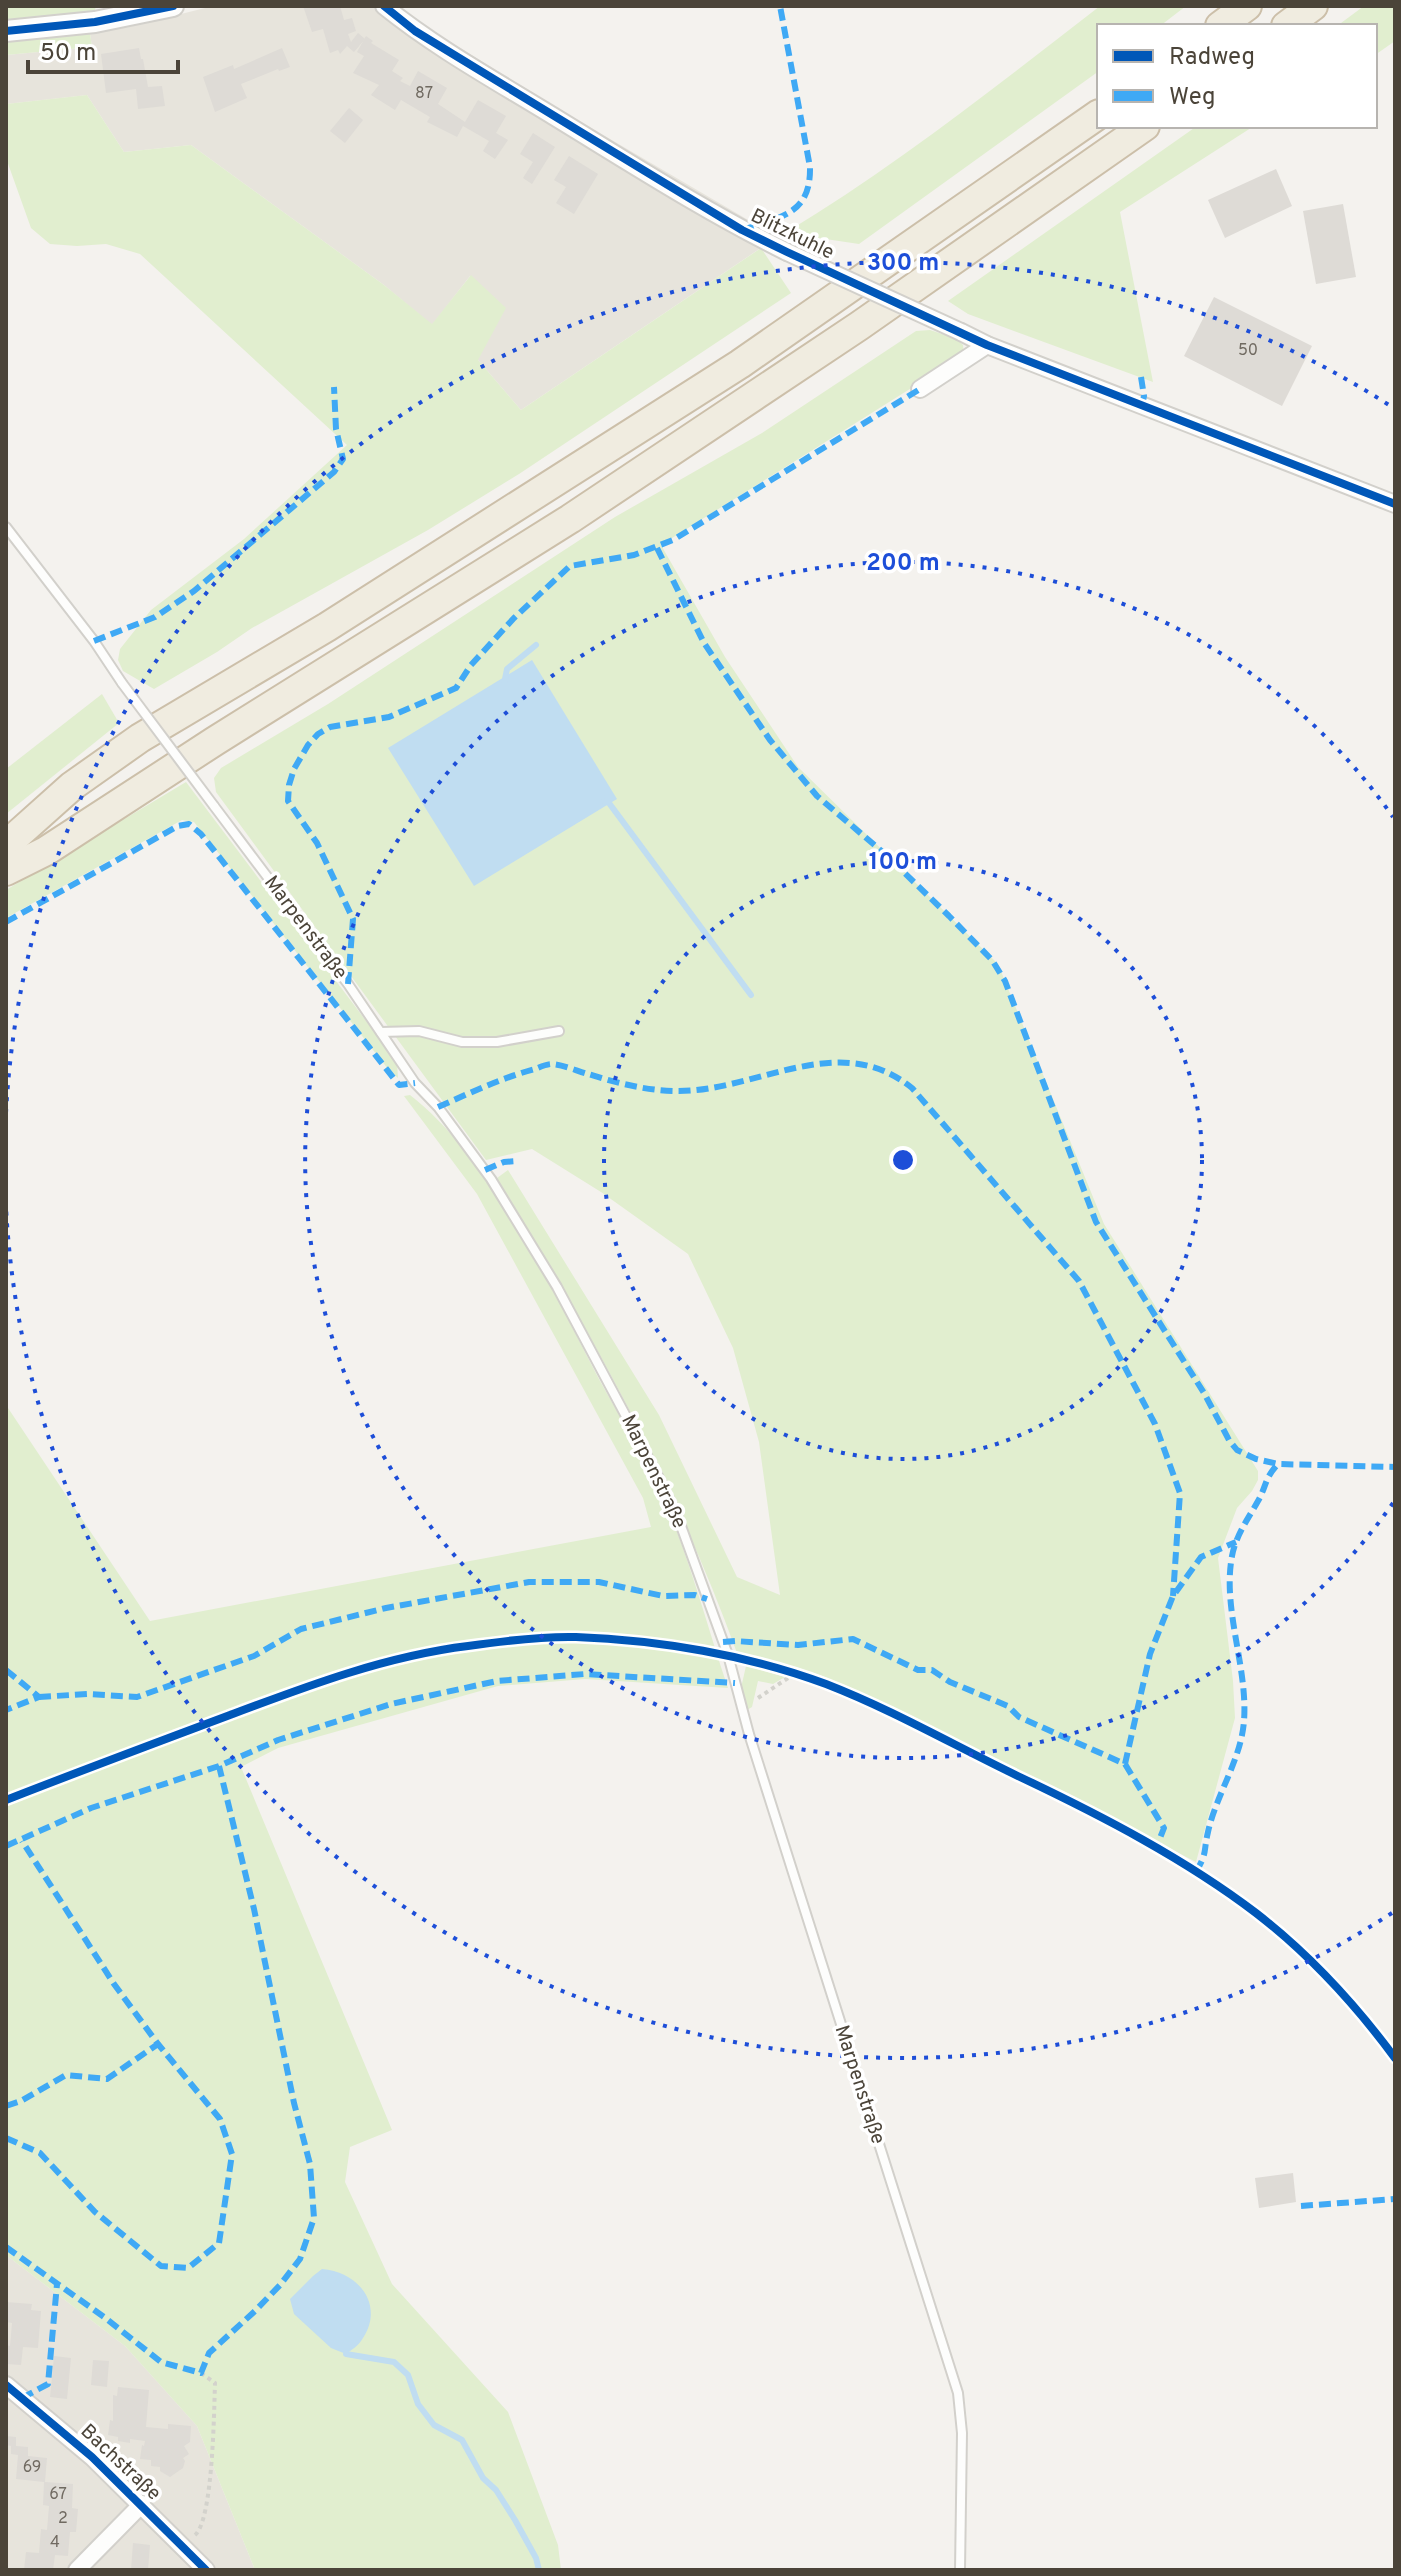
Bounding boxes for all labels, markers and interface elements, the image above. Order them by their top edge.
scale bar [28,24,178,74]
legend [1097,24,1377,128]
text: 50 m [40,39,96,69]
text: Radweg [1169,43,1255,73]
text: Weg [1169,83,1216,113]
house number: 87 [415,84,433,104]
street label: Blitzkuhle [746,204,838,266]
text: 300 m [867,249,939,279]
house number: 50 [1238,341,1258,361]
text: 200 m [866,549,940,579]
text: 100 m [869,848,937,878]
street label: Marpenstraße [257,871,353,985]
centre of rings [889,1146,917,1174]
street label: Marpenstraße [614,1411,692,1533]
street label: Marpenstraße [828,2022,890,2148]
street label: Bachstraße [74,2419,166,2507]
house number: 69 [23,2458,41,2478]
house number: 67 [49,2485,67,2505]
house number: 2 [58,2509,68,2529]
house number: 4 [50,2533,60,2553]

